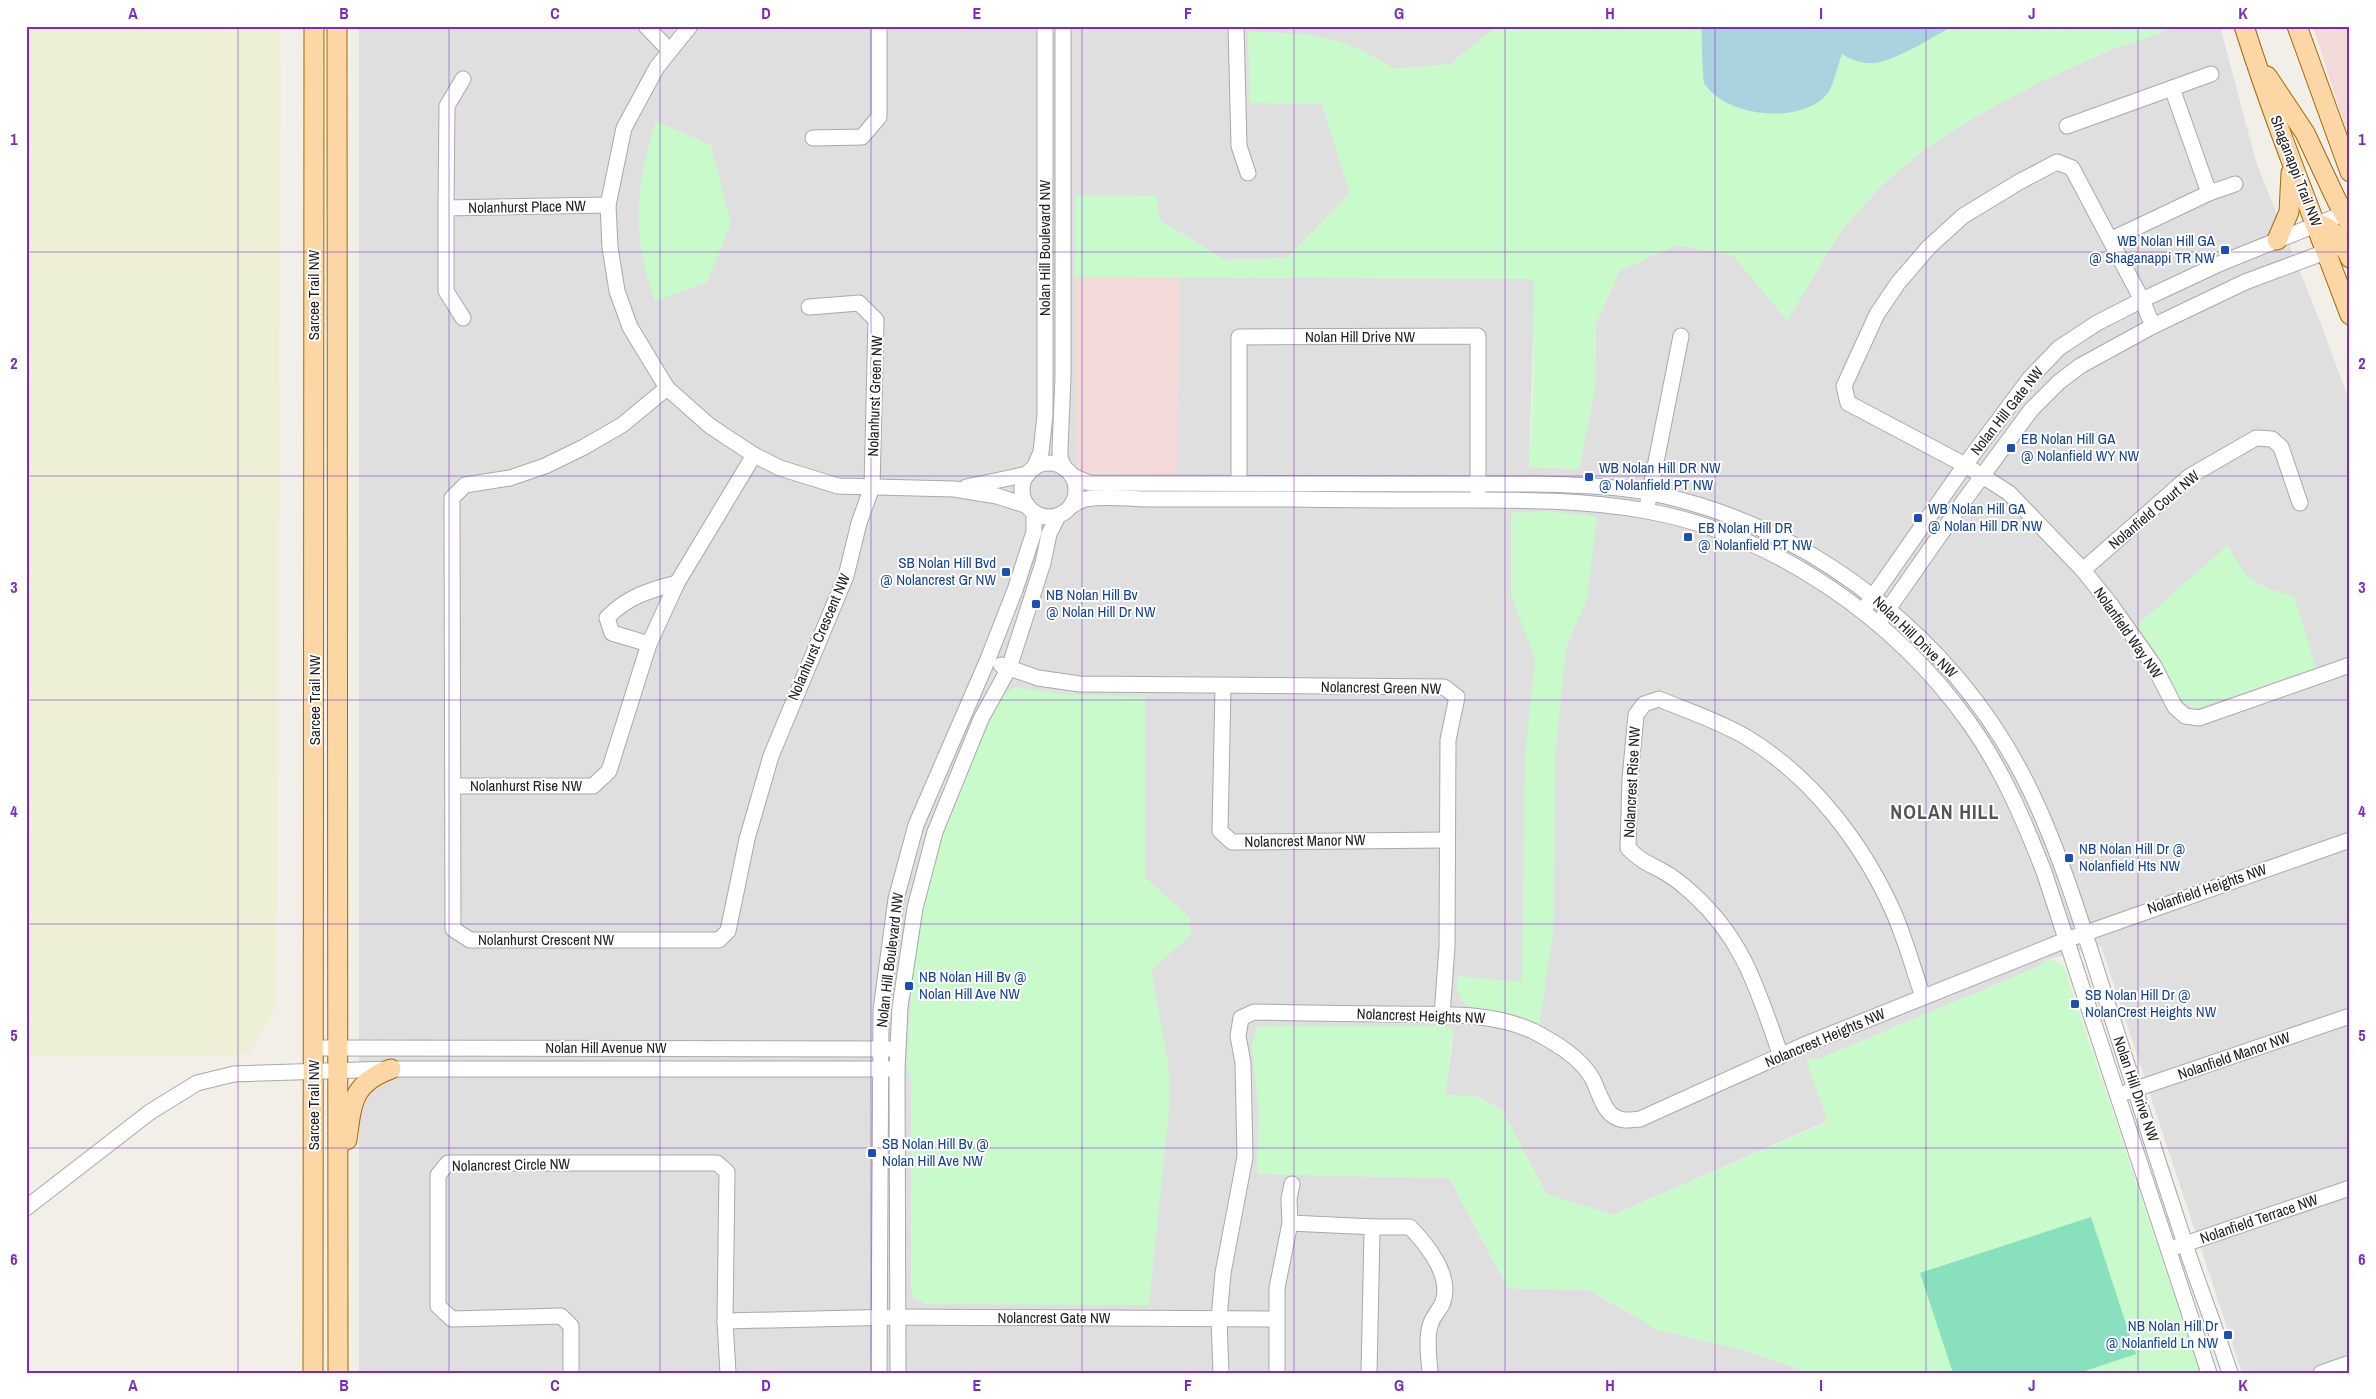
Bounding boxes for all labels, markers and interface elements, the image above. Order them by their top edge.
text: A [128,2,138,24]
text: B [339,2,349,24]
text: C [550,2,560,24]
text: D [761,2,771,24]
text: E [973,2,982,24]
text: F [1184,2,1192,24]
text: G [1394,2,1404,24]
text: H [1605,2,1615,24]
text: I [1819,2,1823,24]
text: J [2028,2,2036,24]
text: K [2238,2,2248,24]
street label: Shaganappi Trail NW [2266,112,2327,230]
text: 1 [10,128,18,150]
text: 1 [2358,128,2366,150]
street label: Nolan Hill Boulevard NW [1034,180,1055,316]
street label: Nolanhurst Place NW [468,195,586,218]
place label: WB Nolan Hill GA @ Shaganappi TR NW [2089,230,2216,268]
marker: WB Nolan Hill GA @ Shaganappi TR NW [2219,244,2231,256]
street label: Sarcee Trail NW [303,249,324,340]
street label: Nolan Hill Drive NW [1305,326,1415,347]
street label: Nolanhurst Green NW [862,335,887,457]
text: 2 [10,352,18,374]
text: 2 [2358,352,2366,374]
street label: Nolan Hill Gate NW [1965,362,2048,459]
place label: EB Nolan Hill GA @ Nolanfield WY NW [2021,428,2140,466]
marker: EB Nolan Hill GA @ Nolanfield WY NW [2005,442,2017,454]
place label: WB Nolan Hill DR NW @ Nolanfield PT NW [1599,457,1721,495]
street label: Nolanfield Court NW [2104,465,2204,554]
marker: WB Nolan Hill DR NW @ Nolanfield PT NW [1583,471,1595,483]
place label: WB Nolan Hill GA @ Nolan Hill DR NW [1928,498,2043,536]
marker: WB Nolan Hill GA @ Nolan Hill DR NW [1912,512,1924,524]
place label: EB Nolan Hill DR @ Nolanfield PT NW [1698,517,1813,555]
marker: EB Nolan Hill DR @ Nolanfield PT NW [1682,531,1694,543]
place label: SB Nolan Hill Bvd @ Nolancrest Gr NW [880,552,996,590]
marker: SB Nolan Hill Bvd @ Nolancrest Gr NW [1000,566,1012,578]
street label: Nolanhurst Crescent NW [782,570,855,704]
text: 3 [10,576,18,598]
text: 3 [2358,576,2366,598]
street label: Nolanfield Way NW [2089,583,2168,683]
place label: NB Nolan Hill Bv @ Nolan Hill Dr NW [1046,584,1156,622]
street label: Nolan Hill Drive NW [1868,591,1962,683]
marker: NB Nolan Hill Bv @ Nolan Hill Dr NW [1030,598,1042,610]
street label: Sarcee Trail NW [304,654,325,745]
street label: Nolancrest Green NW [1321,676,1442,699]
street label: Nolancrest Rise NW [1618,725,1645,838]
street label: Nolanhurst Rise NW [470,775,582,796]
district label: NOLAN HILL [1890,798,2000,825]
text: 4 [10,800,18,822]
text: 4 [2358,800,2366,822]
street label: Nolancrest Manor NW [1244,829,1366,852]
place label: NB Nolan Hill Dr @ Nolanfield Hts NW [2079,838,2185,876]
marker: NB Nolan Hill Dr @ Nolanfield Hts NW [2063,852,2075,864]
street label: Nolanfield Heights NW [2144,858,2270,919]
street label: Nolan Hill Boulevard NW [871,891,908,1029]
street label: Nolanhurst Crescent NW [478,929,614,950]
place label: NB Nolan Hill Bv @ Nolan Hill Ave NW [919,966,1027,1004]
marker: NB Nolan Hill Bv @ Nolan Hill Ave NW [903,980,915,992]
place label: SB Nolan Hill Dr @ NolanCrest Heights NW [2085,984,2217,1022]
marker: SB Nolan Hill Dr @ NolanCrest Heights NW [2069,998,2081,1010]
street label: Nolancrest Heights NW [1356,1003,1486,1028]
street label: Nolancrest Heights NW [1762,1003,1888,1072]
text: 5 [10,1024,18,1046]
text: 5 [2358,1024,2366,1046]
street label: Nolanfield Manor NW [2175,1026,2293,1085]
street label: Nolan Hill Drive NW [2109,1033,2164,1145]
street label: Nolan Hill Avenue NW [545,1037,667,1058]
street label: Sarcee Trail NW [303,1059,324,1150]
place label: SB Nolan Hill Bv @ Nolan Hill Ave NW [882,1133,989,1171]
marker: SB Nolan Hill Bv @ Nolan Hill Ave NW [866,1147,878,1159]
street label: Nolancrest Circle NW [452,1153,571,1176]
street label: Nolanfield Terrace NW [2197,1188,2321,1249]
text: 6 [10,1248,18,1270]
text: 6 [2358,1248,2366,1270]
street label: Nolancrest Gate NW [998,1307,1111,1328]
place label: NB Nolan Hill Dr @ Nolanfield Ln NW [2106,1315,2218,1353]
marker: NB Nolan Hill Dr @ Nolanfield Ln NW [2222,1329,2234,1341]
text: A [128,1374,138,1396]
text: B [339,1374,349,1396]
text: C [550,1374,560,1396]
text: D [761,1374,771,1396]
text: E [973,1374,982,1396]
text: F [1184,1374,1192,1396]
text: G [1394,1374,1404,1396]
text: H [1605,1374,1615,1396]
text: I [1819,1374,1823,1396]
text: J [2028,1374,2036,1396]
text: K [2238,1374,2248,1396]

